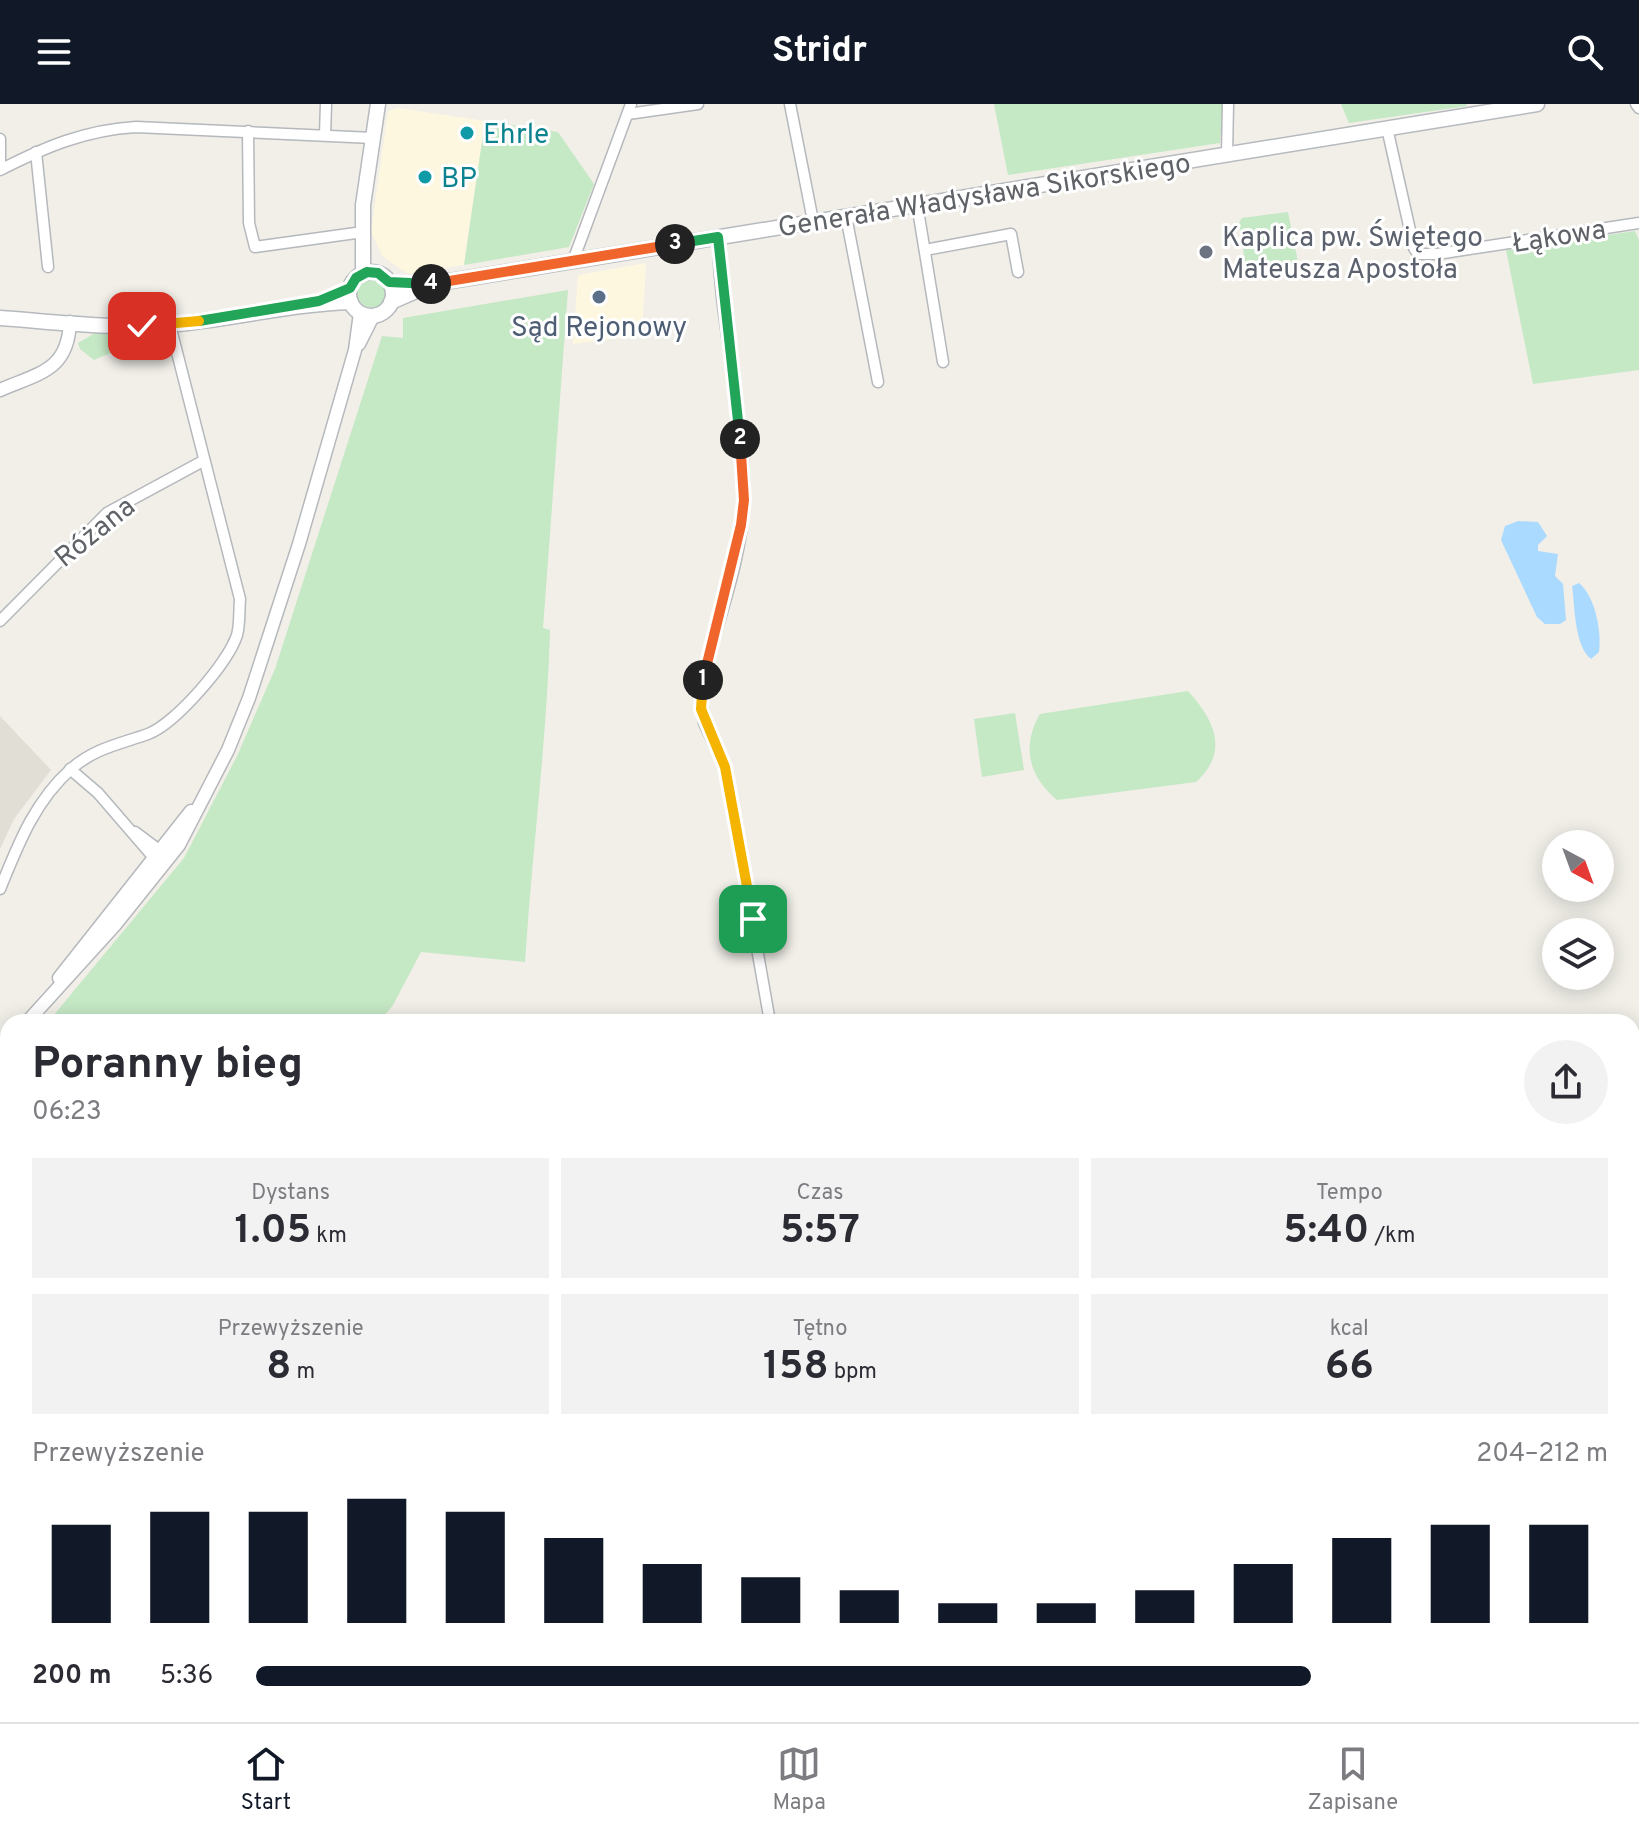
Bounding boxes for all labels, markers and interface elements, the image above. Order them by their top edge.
text: Stridr [772,29,867,75]
icon: menu [32,30,76,74]
icon: search [1563,30,1607,74]
place label: Ehrle [483,118,549,154]
marker: Ehrle [458,124,476,142]
street label: Generała Władysława Sikorskiego [776,147,1193,247]
place label: BP [441,162,477,198]
marker: BP [416,168,434,186]
street label: Łąkowa [1510,213,1609,263]
place label: Kaplica pw. Świętego Mateusza Apostoła [1222,219,1483,289]
pin: 3 [655,224,695,264]
text: 3 [668,230,682,257]
marker: Kaplica pw. Świętego Mateusza Apostoła [1197,243,1215,261]
pin: 4 [411,264,451,304]
text: 4 [424,270,438,297]
marker: Sąd Rejonowy [590,288,608,306]
pin [108,292,176,360]
icon: check [120,304,164,348]
place label: Sąd Rejonowy [511,311,687,347]
pin: 2 [720,419,760,459]
text: 2 [733,425,747,452]
street label: Różana [48,490,144,577]
pin: 1 [683,660,723,700]
text: 1 [699,666,707,693]
north arrow [1542,830,1614,902]
map controls [1542,830,1614,990]
pin [719,885,787,953]
icon: arrive [731,897,775,941]
button: layers [1542,918,1614,990]
text: Poranny bieg [32,1038,303,1094]
button: share [1524,1040,1608,1124]
text: 06:23 [32,1096,102,1129]
text: Dystans [251,1180,330,1207]
text: Czas [796,1180,844,1207]
text: Tempo [1316,1180,1383,1207]
text: 1.05 [235,1207,311,1257]
text: 5:57 [780,1207,860,1257]
text: 5:40 [1283,1207,1369,1257]
text: km [311,1223,347,1250]
text: /km [1369,1223,1416,1250]
text: Przewyższenie [218,1316,364,1343]
text: Tętno [793,1316,847,1343]
text: kcal [1330,1316,1369,1343]
text: 8 [266,1343,291,1393]
text: 158 [763,1343,829,1393]
text: 66 [1325,1343,1374,1393]
text: m [291,1359,315,1386]
text: bpm [829,1359,877,1386]
text: Przewyższenie [32,1438,205,1471]
text: 204–212 m [1476,1438,1608,1471]
text: 200 m [32,1660,111,1693]
text: 5:36 [160,1660,213,1693]
tab: Start [241,1742,291,1817]
tab: Mapa [773,1742,826,1817]
tab: Zapisane [1307,1742,1398,1817]

